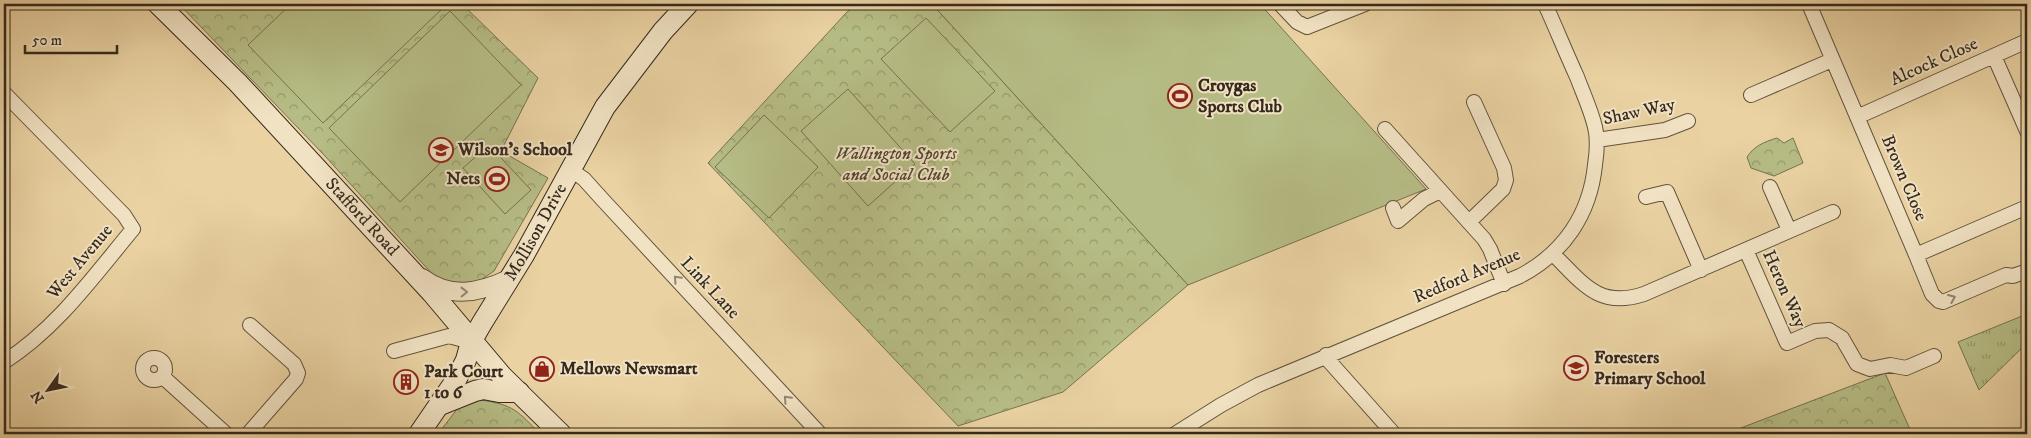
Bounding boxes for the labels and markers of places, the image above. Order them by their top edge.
place label: Croygas Sports Club [1198,75,1283,118]
sports icon: Croygas Sports Club [1167,83,1193,109]
school or university icon: Wilson's School [428,137,454,163]
place label: Wilson's School [457,139,573,161]
sports icon: Nets [484,166,510,192]
place label: Nets [446,168,480,190]
place label: Foresters Primary School [1594,347,1706,390]
school or university icon: Foresters Primary School [1563,355,1589,381]
shop icon: Mellows Newsmart [529,356,555,382]
place label: Mellows Newsmart [560,358,698,380]
place label: Park Court 1 to 6 [424,361,504,404]
building icon: Park Court 1 to 6 [393,369,419,395]

